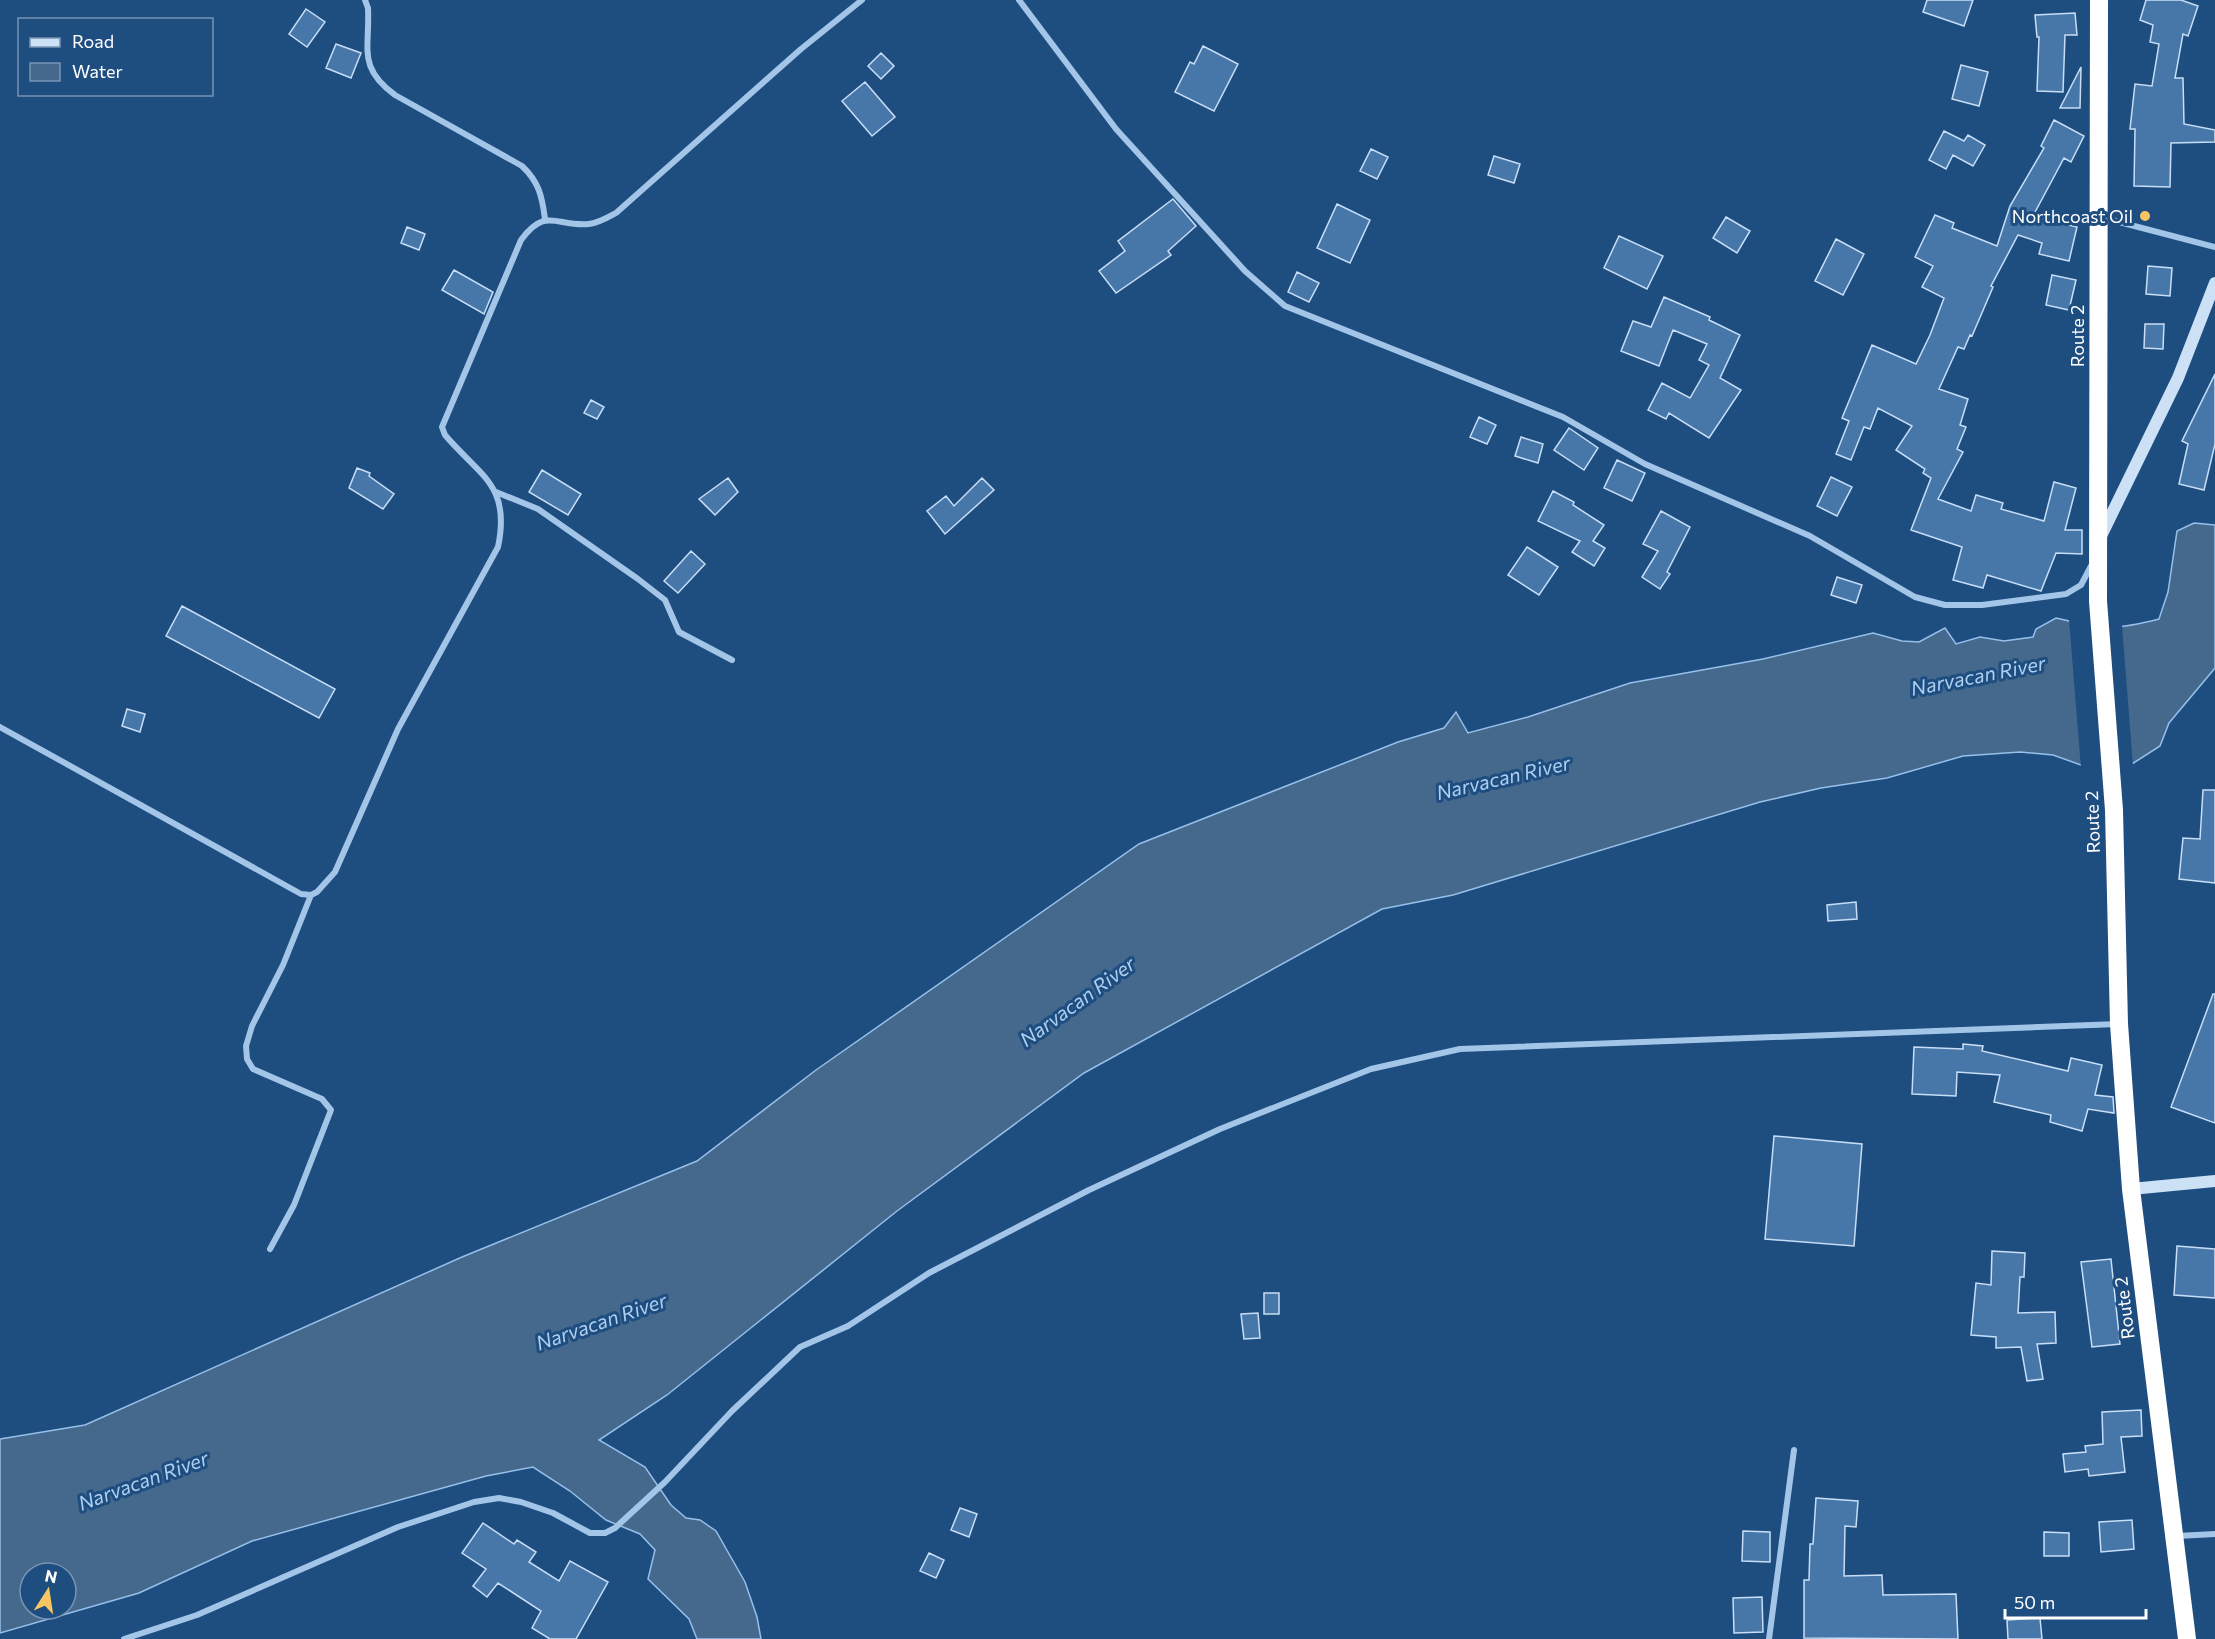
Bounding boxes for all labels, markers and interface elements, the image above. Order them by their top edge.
legend [18,18,213,96]
text: Road [72,30,114,52]
text: Water [72,60,123,82]
place label: Northcoast Oil [2012,205,2133,227]
marker: Northcoast Oil [2138,209,2152,223]
street label: Route 2 [2066,305,2088,367]
water label: Narvacan River [1909,650,2048,700]
water label: Narvacan River [1434,750,1573,804]
street label: Route 2 [2080,790,2104,854]
water label: Narvacan River [1015,950,1140,1051]
street label: Route 2 [2109,1276,2139,1340]
water label: Narvacan River [532,1287,671,1355]
water label: Narvacan River [75,1445,212,1515]
north arrow [18,1561,78,1621]
text: N [43,1565,59,1586]
scale bar [2005,1582,2146,1620]
text: 50 m [2014,1591,2055,1613]

